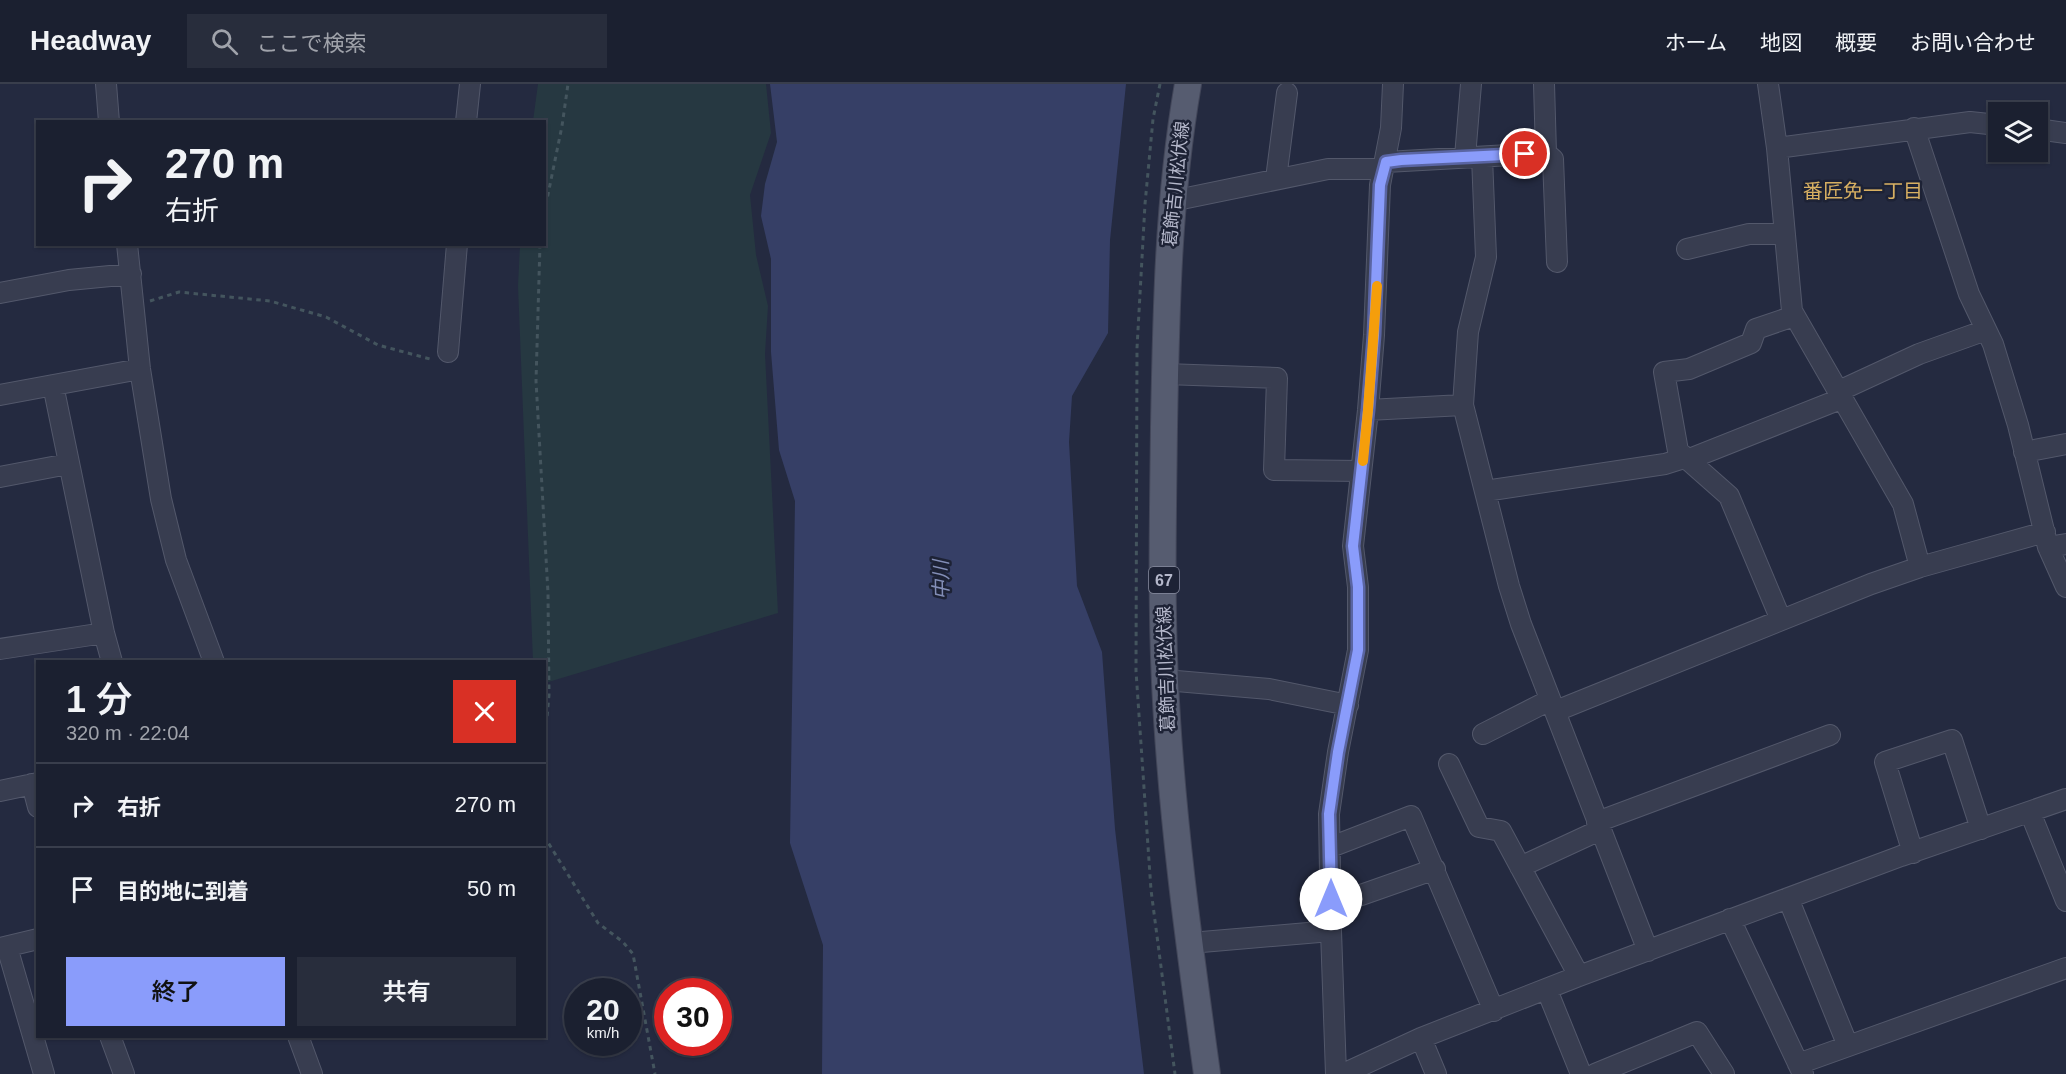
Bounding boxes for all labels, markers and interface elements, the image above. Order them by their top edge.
search box [187,14,607,68]
text: Headway [30,25,151,56]
icon: search [208,25,241,58]
text: ここで検索 [256,31,366,56]
text: ホーム [1665,31,1727,54]
text: 地図 [1760,31,1802,54]
text: 概要 [1835,31,1877,54]
text: お問い合わせ [1910,31,2036,54]
map controls [1988,102,2048,162]
button: layers [1988,102,2048,162]
street label: 葛飾吉川松伏線 [1159,120,1193,248]
pin [1499,128,1550,179]
icon: arrive [1508,137,1541,170]
text: 270 m [165,140,284,187]
icon: right [66,144,144,222]
district label: 番匠免一丁目 [1803,180,1923,202]
text: 右折 [165,196,219,226]
water label: 中川 [930,558,952,600]
road number: 67 [1149,567,1179,593]
street label: 葛飾吉川松伏線 [1154,606,1178,732]
text: 1 分 [66,679,132,720]
button: close [453,680,516,743]
text: 320 m · 22:04 [66,722,189,744]
icon: right [66,789,99,822]
text: 270 m [455,792,516,817]
text: 右折 [117,795,161,820]
position arrow [1299,867,1363,931]
icon: arrive [66,873,99,906]
text: 50 m [467,876,516,901]
text: 目的地に到着 [117,879,249,904]
button: 終了 [66,957,285,1026]
button: 共有 [297,957,516,1026]
speed limit sign: 30 [654,978,732,1056]
text: 20 [586,993,620,1026]
text: km/h [587,1024,619,1041]

